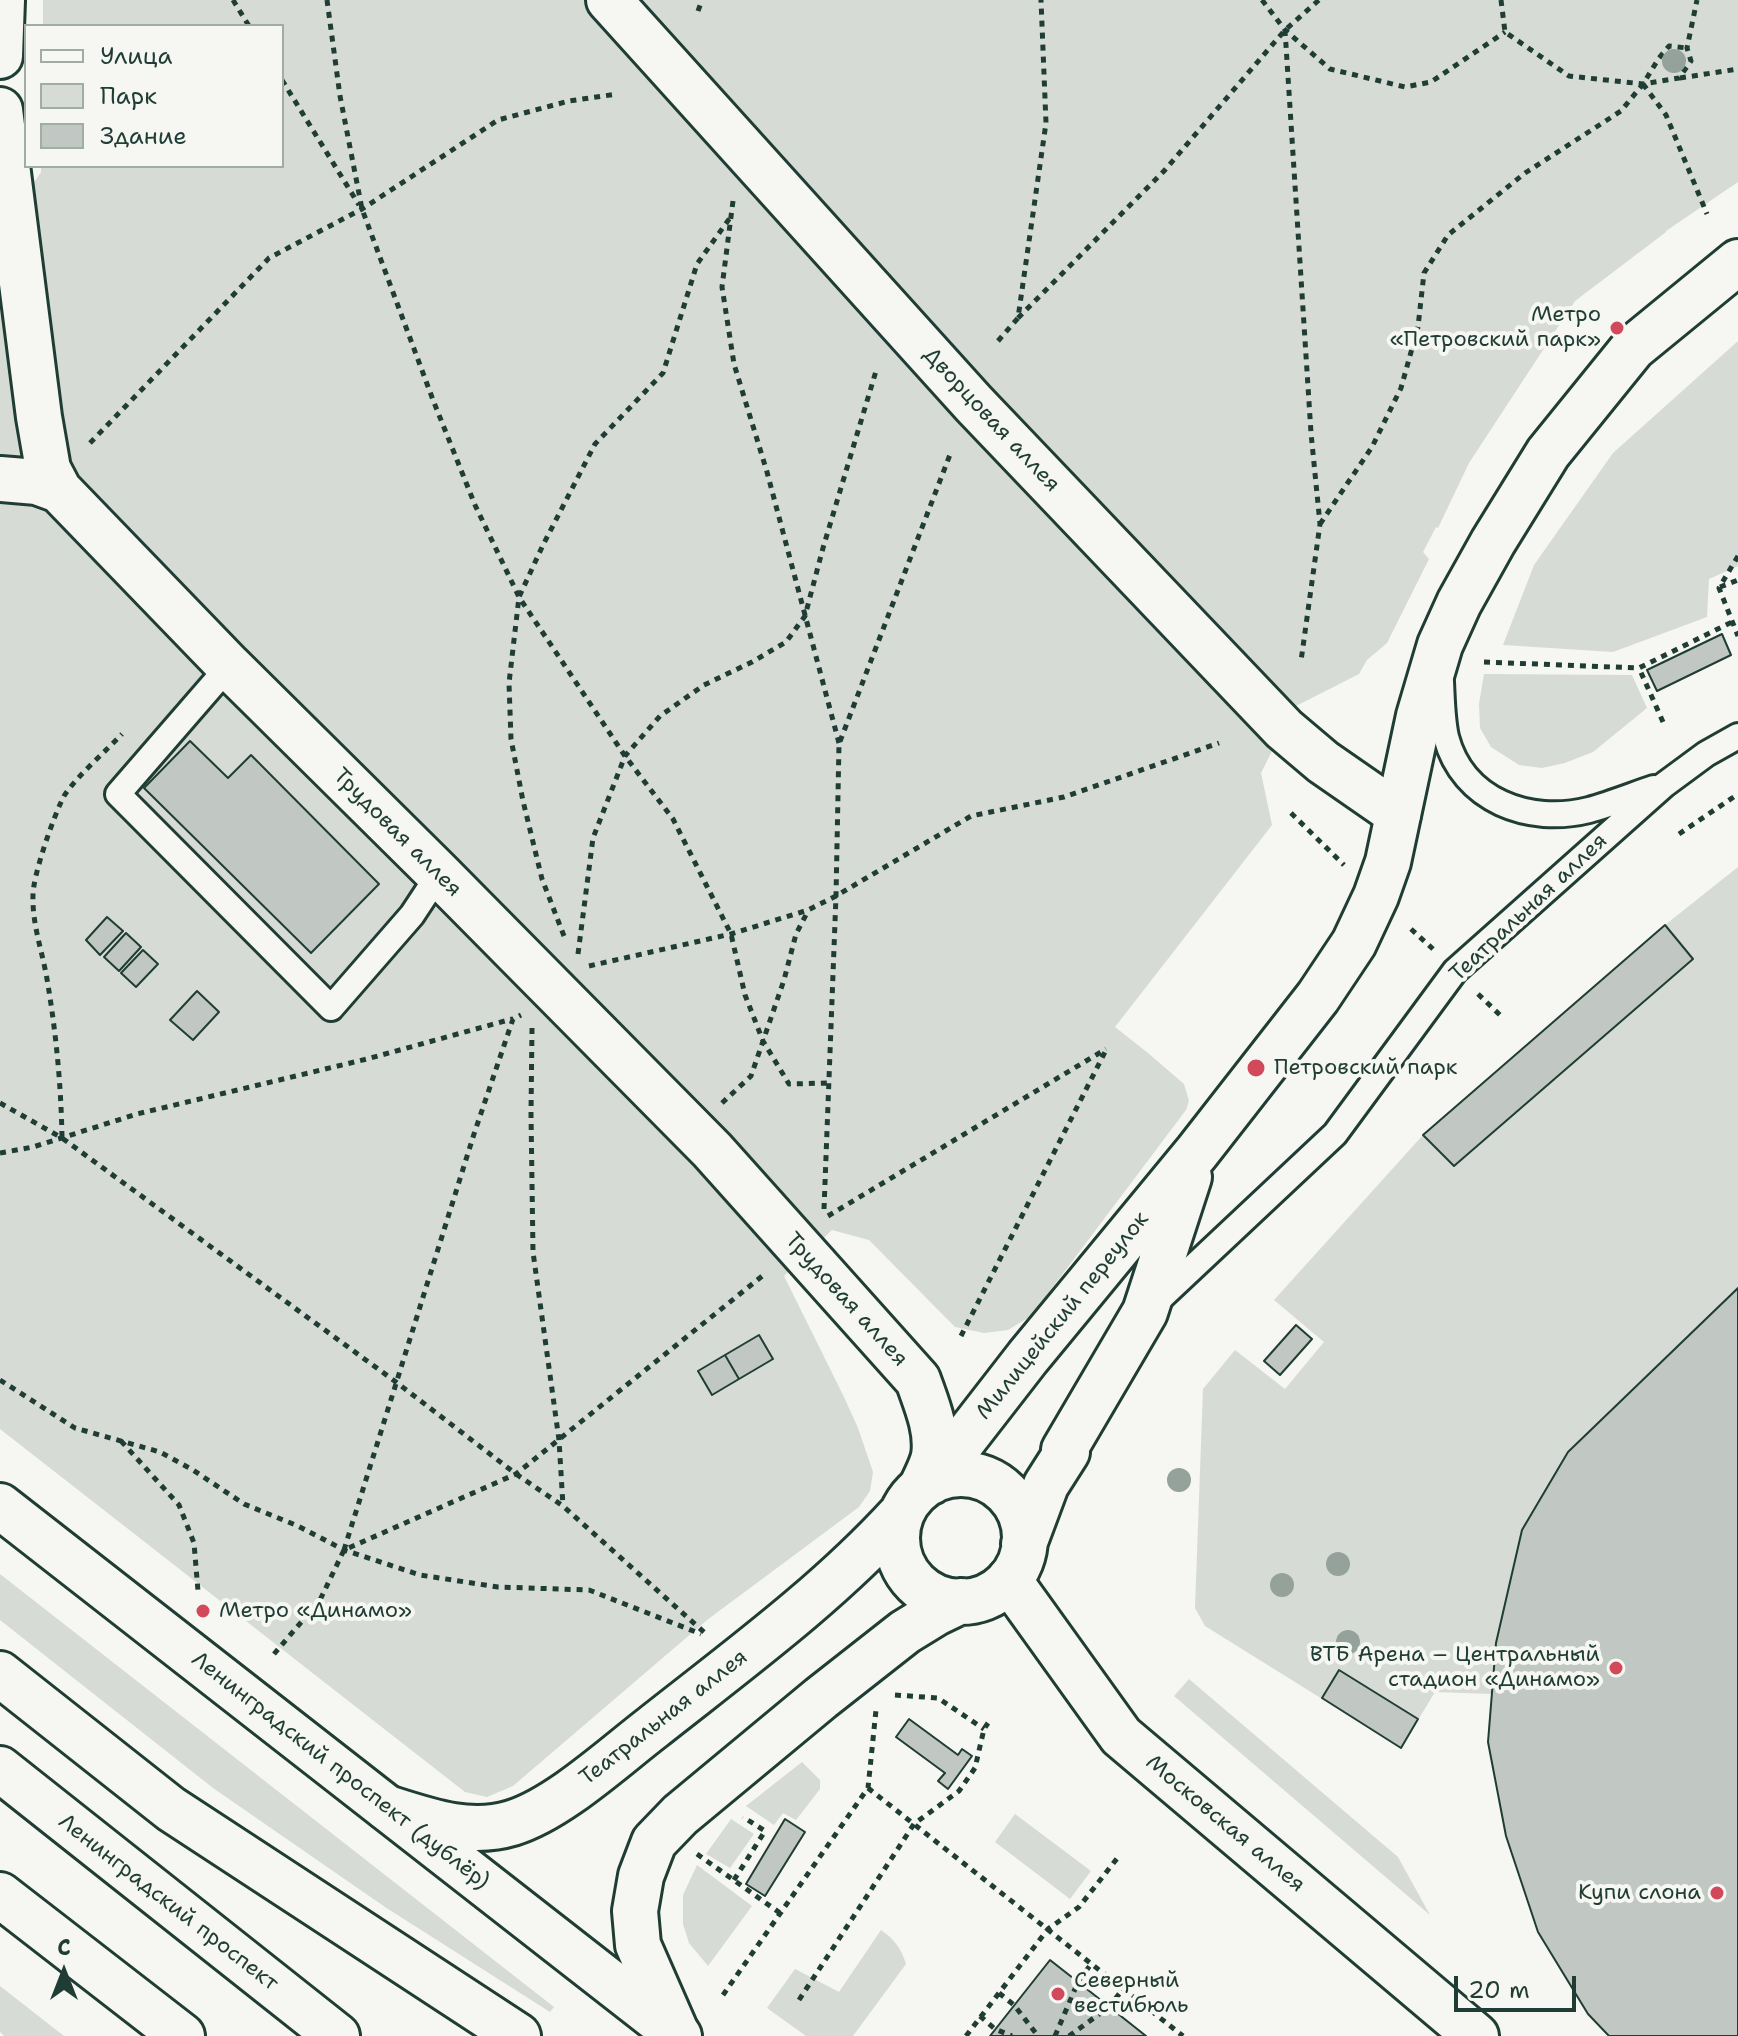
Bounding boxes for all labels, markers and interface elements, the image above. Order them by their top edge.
legend [24,24,284,168]
text: Улица [100,40,173,72]
text: Парк [100,80,157,112]
text: Здание [100,120,187,152]
place label: Метро «Петровский парк» [1390,302,1601,354]
marker: Метро «Петровский парк» [1608,319,1626,337]
street label: Дворцовая аллея [917,342,1065,498]
street label: Трудовая аллея [327,763,467,903]
street label: Театральная аллея [1445,828,1613,988]
place label: Петровский парк [1274,1055,1457,1081]
marker: Петровский парк [1245,1057,1267,1079]
street label: Милицейский переулок [971,1207,1155,1425]
street label: Трудовая аллея [779,1228,913,1372]
place label: Метро «Динамо» [219,1598,412,1624]
marker: Метро «Динамо» [194,1602,212,1620]
place label: ВТБ Арена – Центральный стадион «Динамо» [1310,1642,1600,1694]
street label: Театральная аллея [575,1644,753,1792]
street label: Ленинградский проспект (дублёр) [186,1647,494,1895]
marker: ВТБ Арена – Центральный стадион «Динамо» [1607,1659,1625,1677]
street label: Московская аллея [1140,1750,1310,1898]
street label: Ленинградский проспект [53,1809,283,1997]
place label: Купи слона [1578,1880,1701,1906]
marker: Купи слона [1708,1884,1726,1902]
north arrow [24,1932,104,2012]
text: С [57,1933,71,1962]
scale bar [1458,1960,1580,2010]
place label: Cеверный вестибюль [1074,1968,1188,2020]
text: 20 m [1468,1974,1530,2006]
marker: Cеверный вестибюль [1049,1985,1067,2003]

